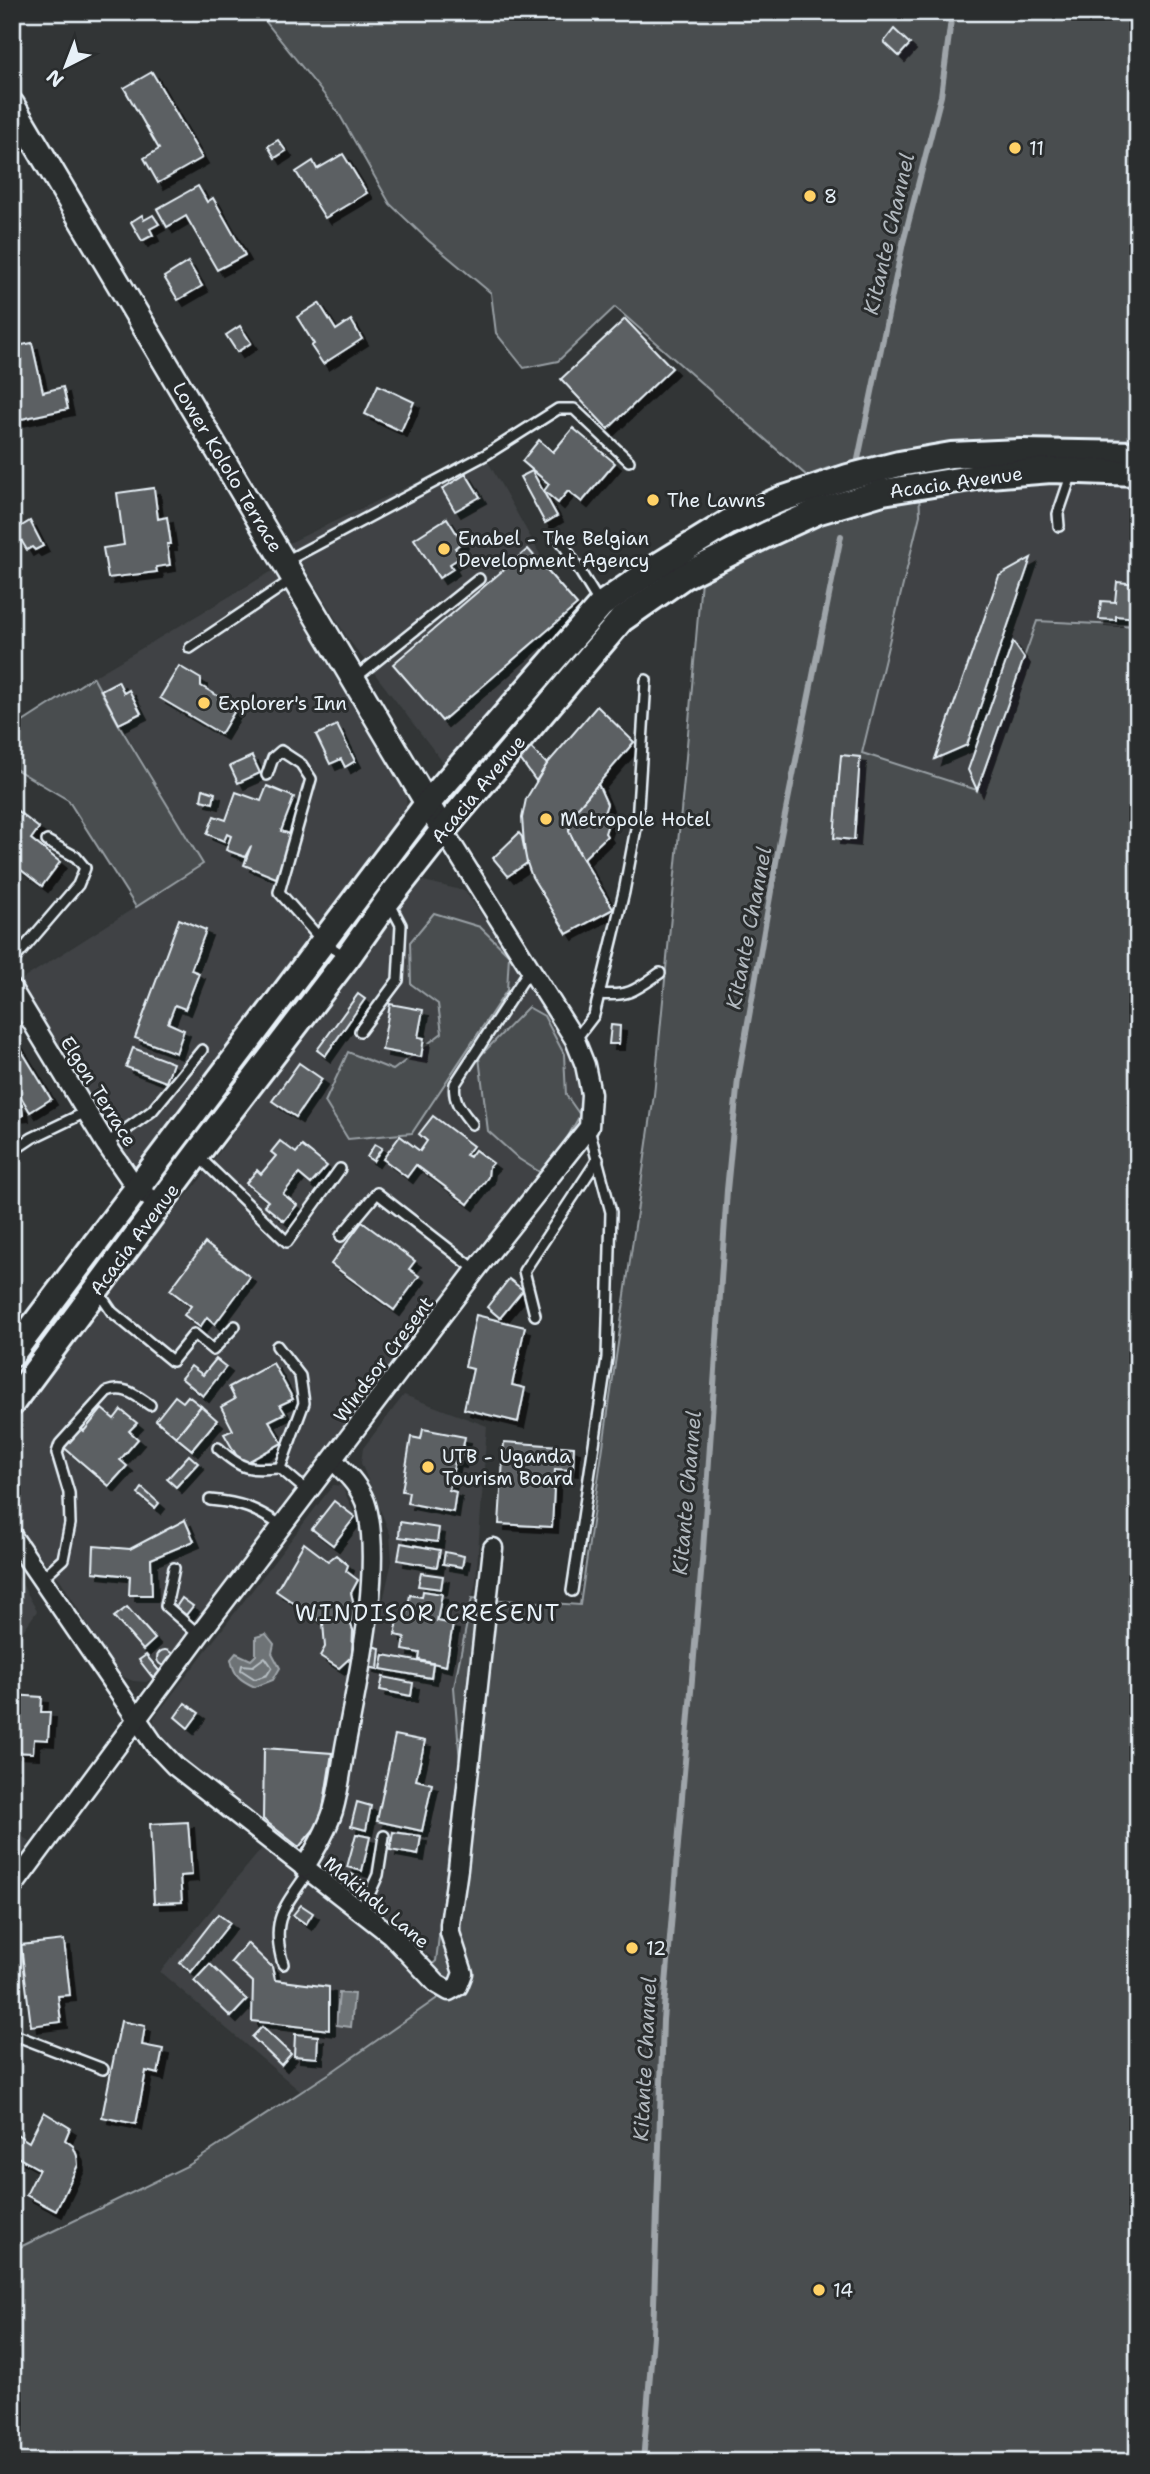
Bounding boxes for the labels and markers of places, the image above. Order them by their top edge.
place label: 11 [1029,136,1044,161]
marker: 11 [1007,140,1023,156]
place label: 8 [824,184,837,209]
marker: 8 [802,188,818,204]
place label: The Lawns [667,488,766,513]
marker: The Lawns [645,492,661,508]
place label: Enabel - The Belgian Development Agency [458,526,649,573]
marker: Enabel - The Belgian Development Agency [436,541,452,557]
place label: Explorer's Inn [218,691,347,716]
marker: Explorer's Inn [196,695,212,711]
place label: Metropole Hotel [560,807,711,832]
marker: Metropole Hotel [538,811,554,827]
place label: UTB - Uganda Tourism Board [442,1444,573,1491]
marker: UTB - Uganda Tourism Board [420,1459,436,1475]
place label: 12 [646,1936,666,1961]
marker: 12 [624,1940,640,1956]
place label: 14 [833,2278,853,2303]
marker: 14 [811,2282,827,2298]

